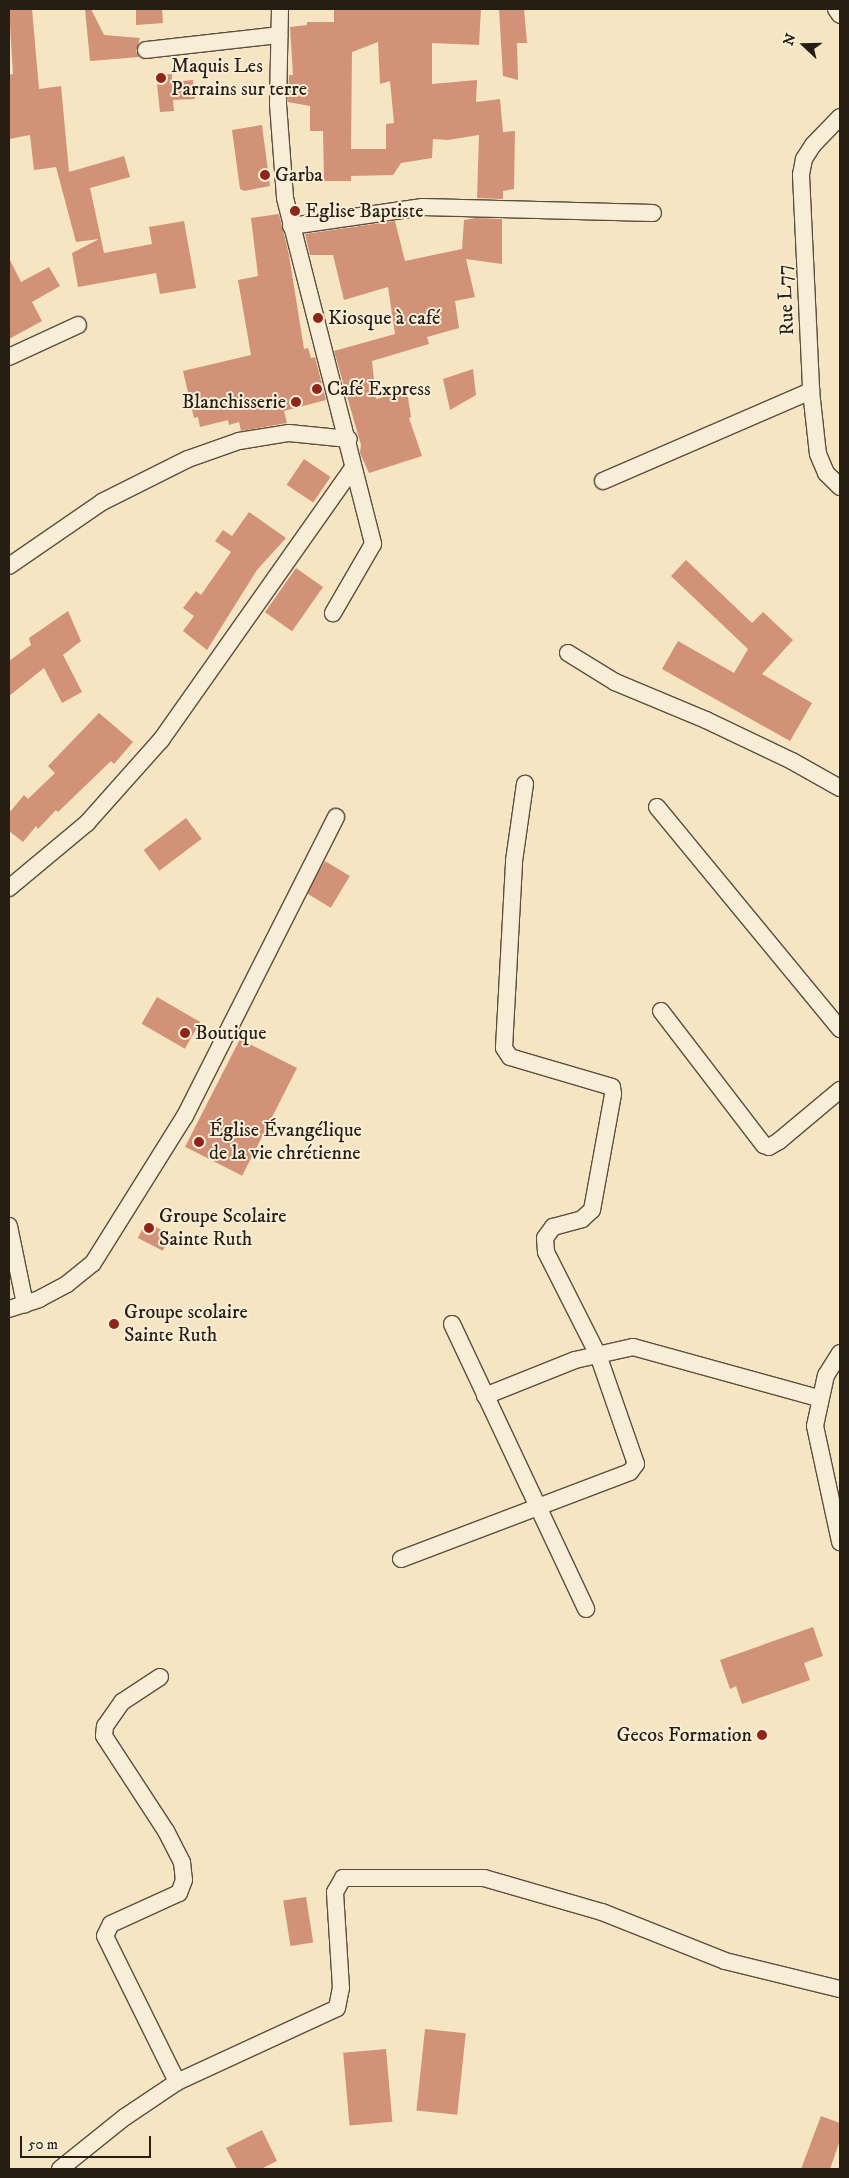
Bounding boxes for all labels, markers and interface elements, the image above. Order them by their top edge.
north arrow [779,20,829,70]
text: N [780,31,800,48]
place label: Maquis Les Parrains sur terre [171,54,307,101]
marker: Maquis Les Parrains sur terre [155,72,167,84]
place label: Garba [275,163,323,187]
marker: Garba [259,169,271,181]
place label: Eglise Baptiste [305,199,423,223]
marker: Eglise Baptiste [289,205,301,217]
street label: Rue L77 [772,264,800,336]
place label: Kiosque à café [328,306,440,330]
marker: Kiosque à café [312,312,324,324]
place label: Café Express [327,377,431,401]
marker: Café Express [311,383,323,395]
place label: Blanchisserie [182,390,286,414]
marker: Blanchisserie [290,396,302,408]
place label: Boutique [195,1021,266,1045]
marker: Boutique [179,1027,191,1039]
place label: Église Évangélique de la vie chrétienne [209,1118,362,1165]
marker: Église Évangélique de la vie chrétienne [193,1136,205,1148]
place label: Groupe Scolaire Sainte Ruth [159,1204,287,1251]
marker: Groupe Scolaire Sainte Ruth [143,1222,155,1234]
place label: Groupe scolaire Sainte Ruth [124,1300,248,1347]
marker: Groupe scolaire Sainte Ruth [108,1318,120,1330]
place label: Gecos Formation [616,1723,752,1747]
marker: Gecos Formation [756,1729,768,1741]
scale bar [22,2126,154,2158]
text: 50 m [28,2135,58,2154]

